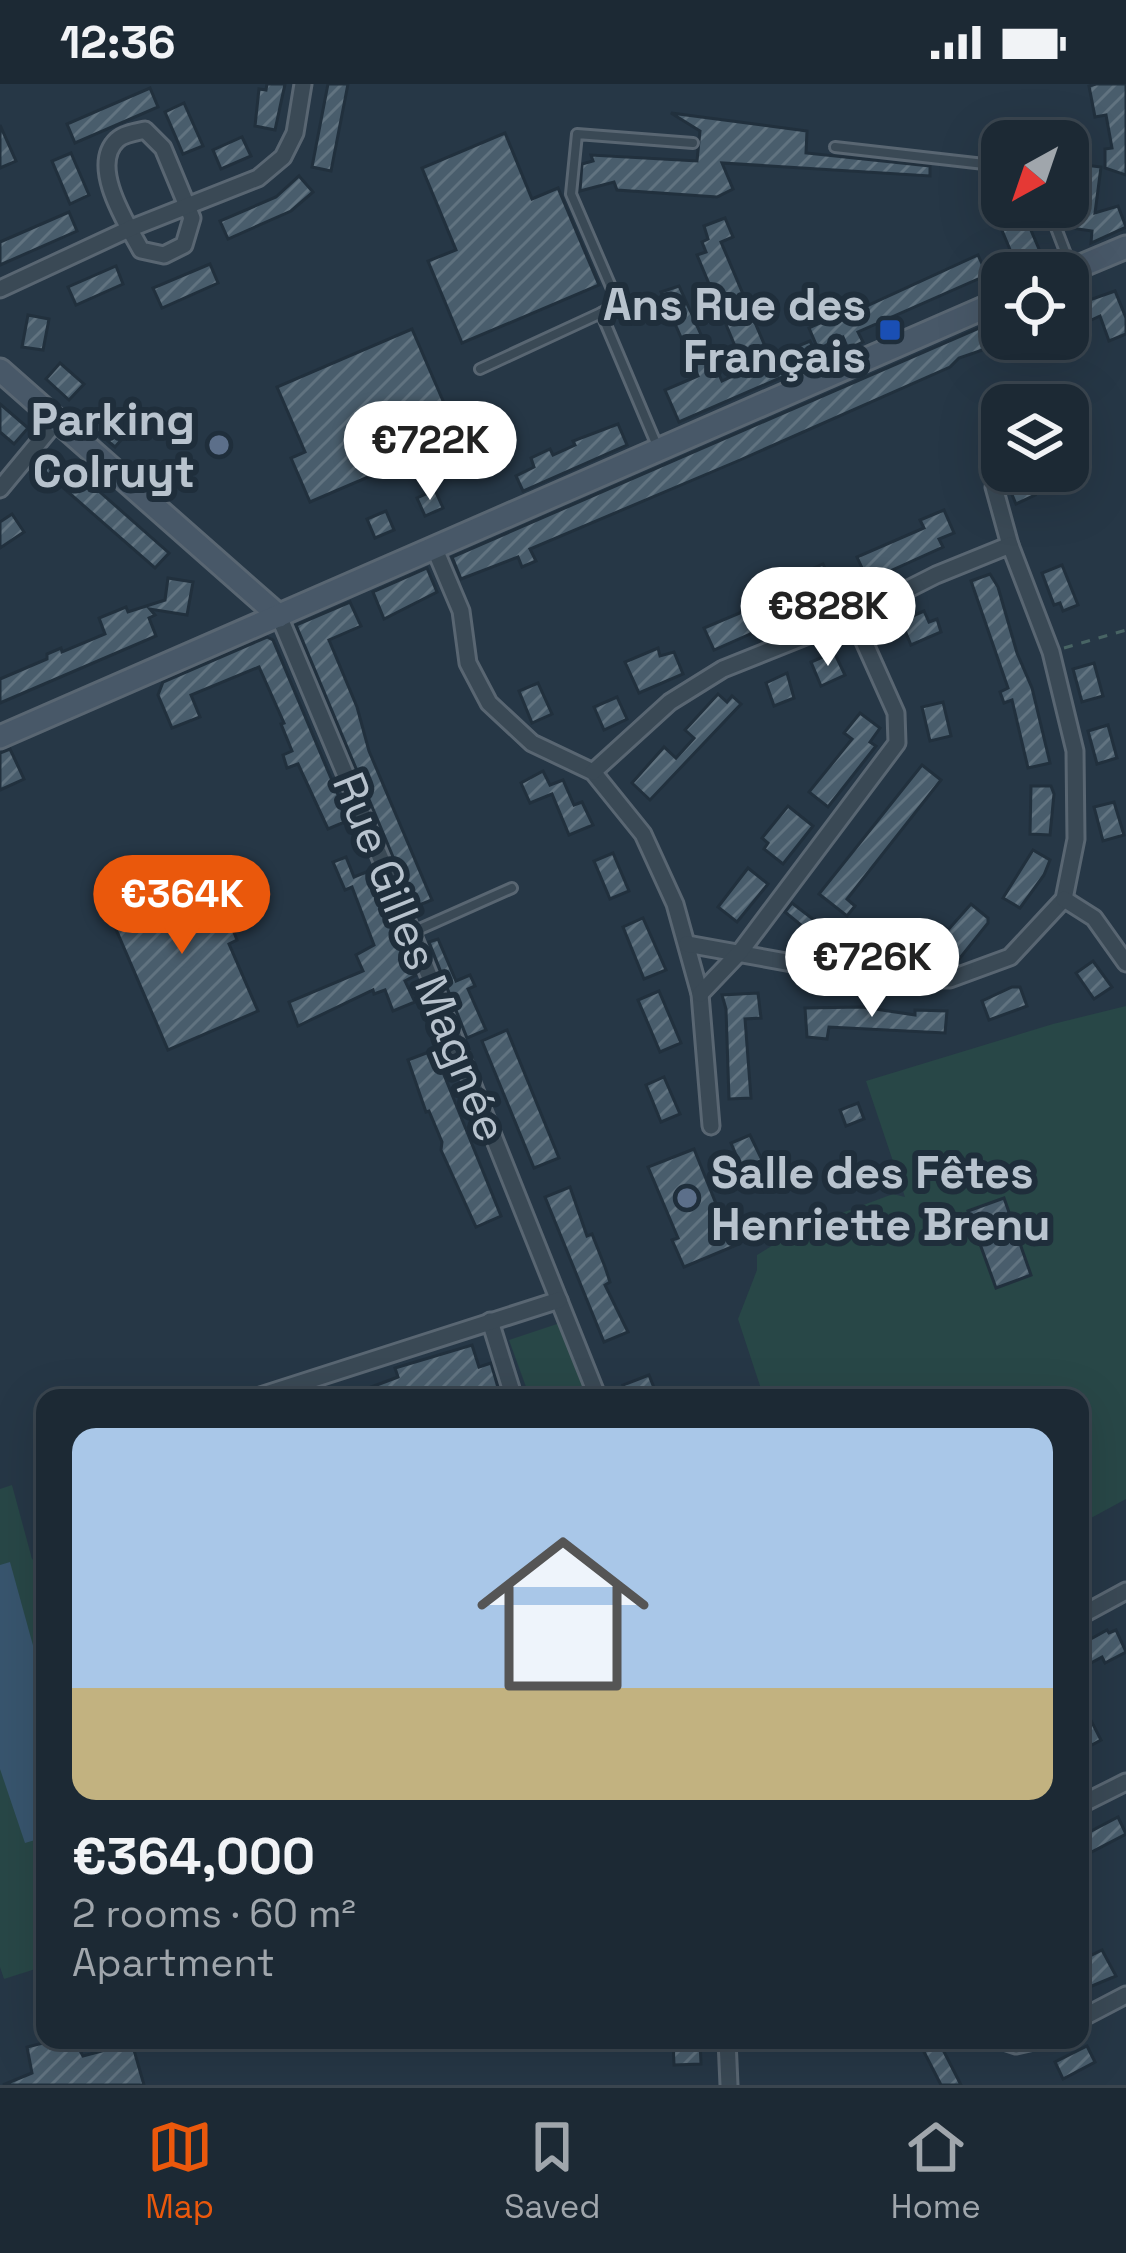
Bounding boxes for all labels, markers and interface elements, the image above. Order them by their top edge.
text: 12:36 [60,14,176,71]
north arrow [981,120,1089,228]
map controls [981,120,1089,492]
button: locate [981,252,1089,360]
place label: Ans Rue des Français [603,276,866,385]
marker: Ans Rue des Français [877,317,903,343]
button: layers [981,384,1089,492]
place label: Parking Colruyt [31,391,195,500]
pin: €722K [346,401,514,503]
text: €722K [371,415,489,464]
marker: Parking Colruyt [206,432,232,458]
pin: €828K [744,567,912,669]
text: €828K [768,581,888,630]
street label: Rue Gilles Magnée [320,764,520,1150]
pin: €364K [98,855,266,957]
text: €364K [120,869,244,918]
pin: €726K [788,918,956,1020]
text: €726K [812,932,932,981]
place label: Salle des Fêtes Henriette Brenu [711,1144,1050,1253]
marker: Salle des Fêtes Henriette Brenu [674,1185,700,1211]
icon: home [455,1506,671,1722]
text: €364,000 [72,1824,315,1889]
text: 2 rooms · 60 m² [72,1889,356,1938]
text: Apartment [72,1938,275,1987]
tab: Map [145,2114,214,2228]
tab: Saved [504,2114,601,2228]
tab: Home [891,2114,981,2228]

